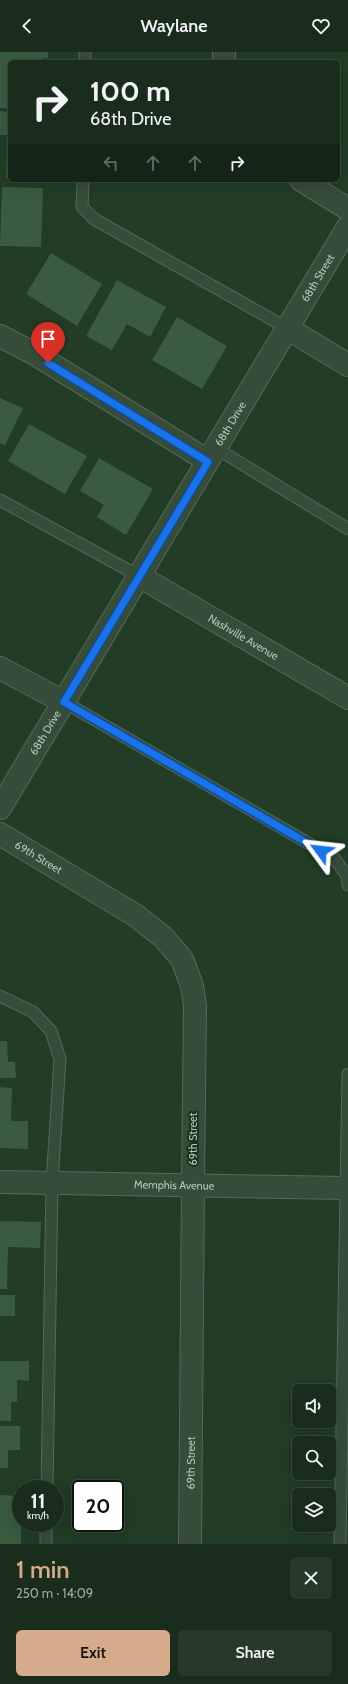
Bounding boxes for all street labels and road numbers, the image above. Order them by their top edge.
street label: 68th Street [298,251,337,304]
street label: 68th Drive [211,398,249,449]
street label: Nashville Avenue [206,611,282,663]
street label: 68th Drive [26,707,64,757]
street label: 69th Street [12,838,65,877]
street label: 69th Street [186,1112,200,1165]
street label: Memphis Avenue [134,1177,215,1193]
street label: 69th Street [183,1436,198,1490]

